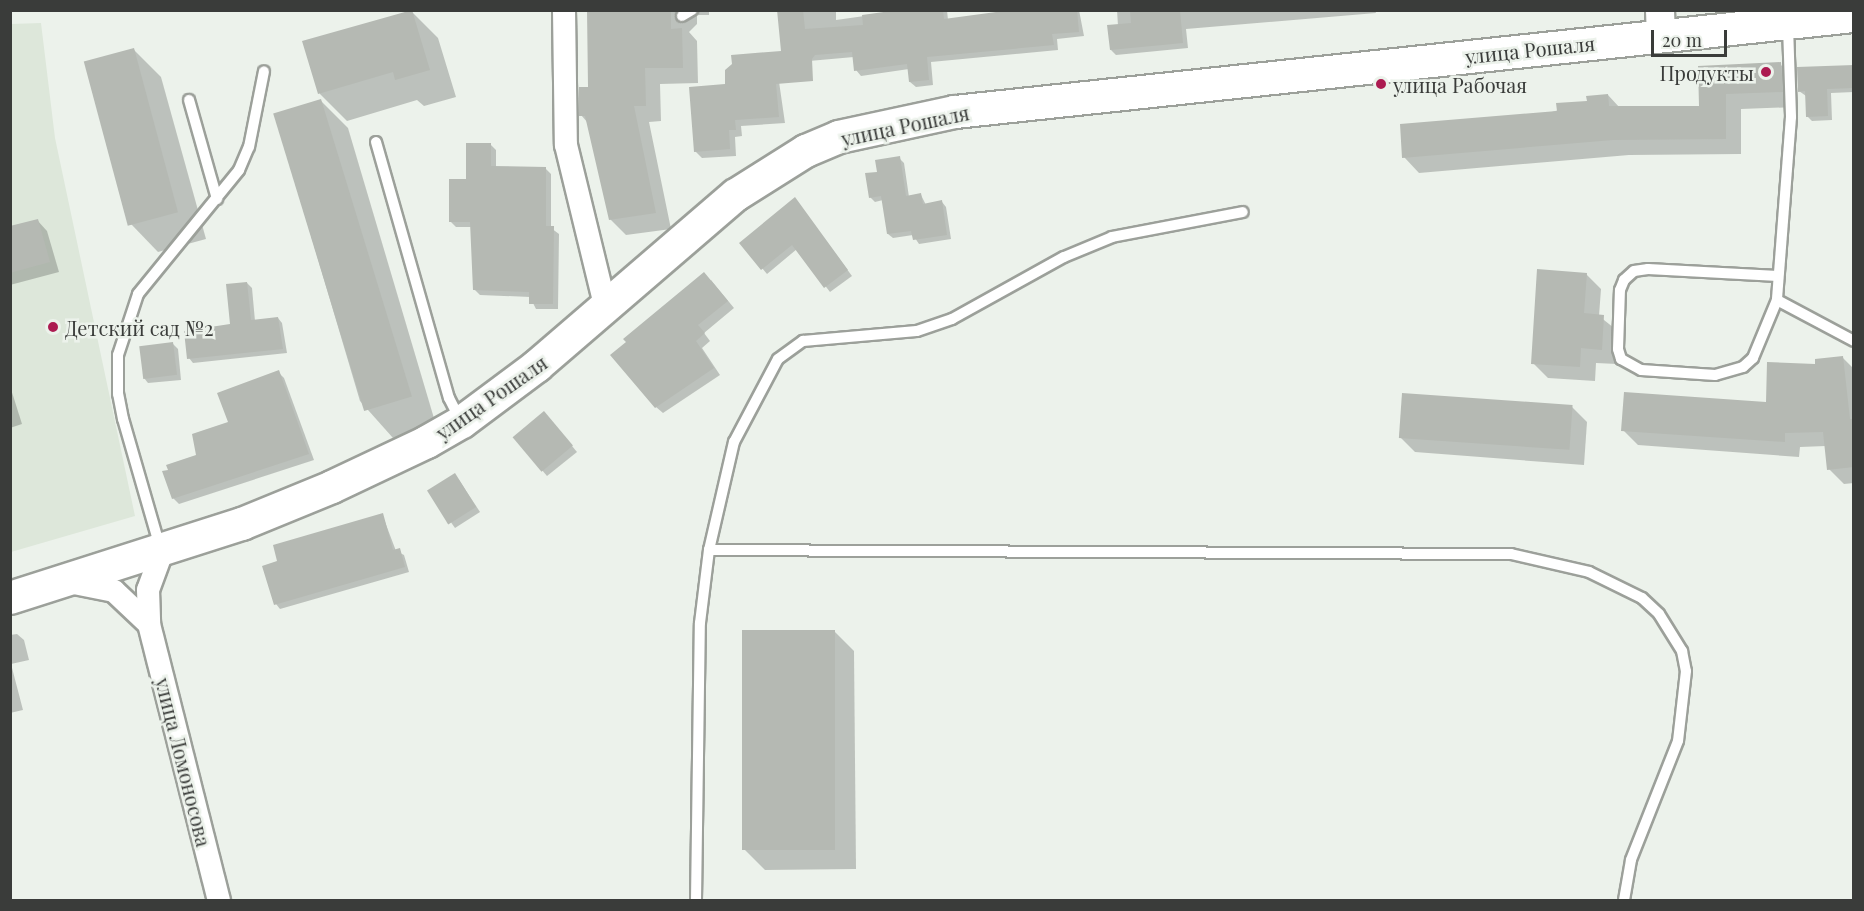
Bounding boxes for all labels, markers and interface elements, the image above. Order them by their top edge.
scale bar [1654,18,1730,56]
text: 20 m [1662,28,1702,52]
street label: улица Рошаля [1464,30,1596,68]
place label: Продукты [1659,60,1754,84]
marker: Продукты [1759,65,1773,79]
place label: улица Рабочая [1393,72,1527,96]
marker: улица Рабочая [1374,77,1388,91]
street label: улица Рошаля [839,100,971,150]
place label: Детский сад №2 [65,315,214,339]
marker: Детский сад №2 [46,320,60,334]
street label: улица Рошаля [431,350,551,444]
street label: улица Ломоносова [151,675,217,849]

